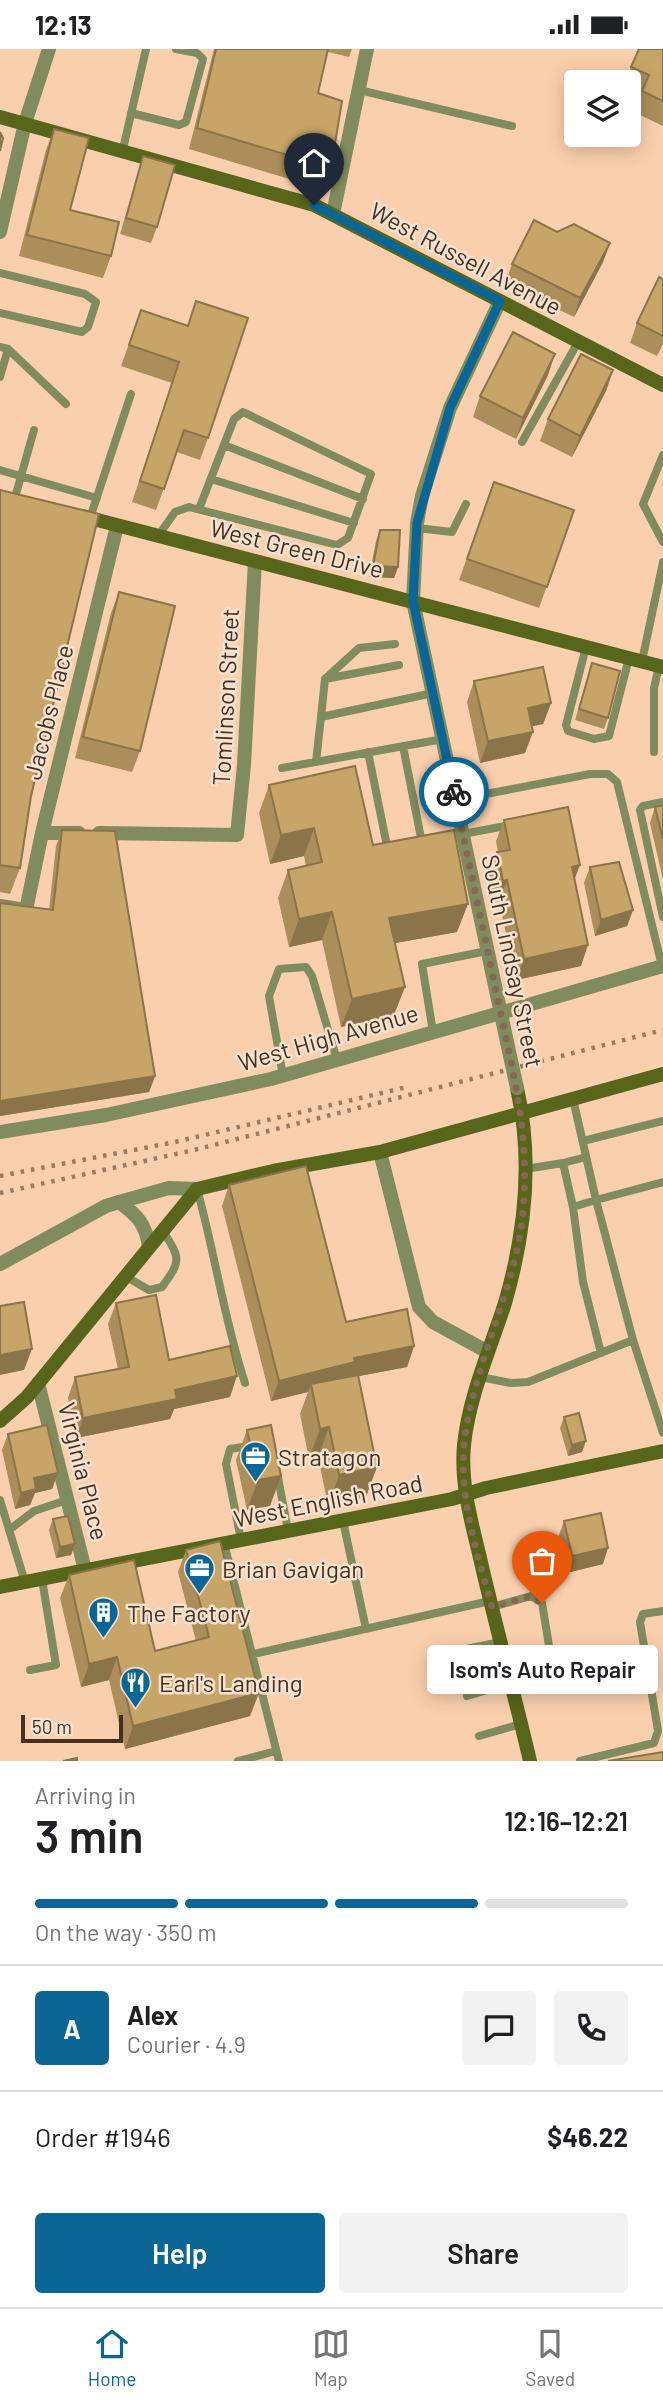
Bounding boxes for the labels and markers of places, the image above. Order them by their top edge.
pin [284,133,344,205]
office icon: Stratagon [238,1439,272,1483]
place label: Stratagon [278,1442,381,1471]
pin [512,1531,572,1603]
office icon: Brian Gavigan [182,1551,216,1595]
place label: Brian Gavigan [222,1554,364,1583]
building icon: The Factory [87,1595,121,1639]
place label: The Factory [127,1598,251,1627]
callout: Isom's Auto Repair [426,1645,658,1694]
restaurant icon: Earl's Landing [119,1665,153,1709]
place label: Earl's Landing [159,1668,303,1697]

